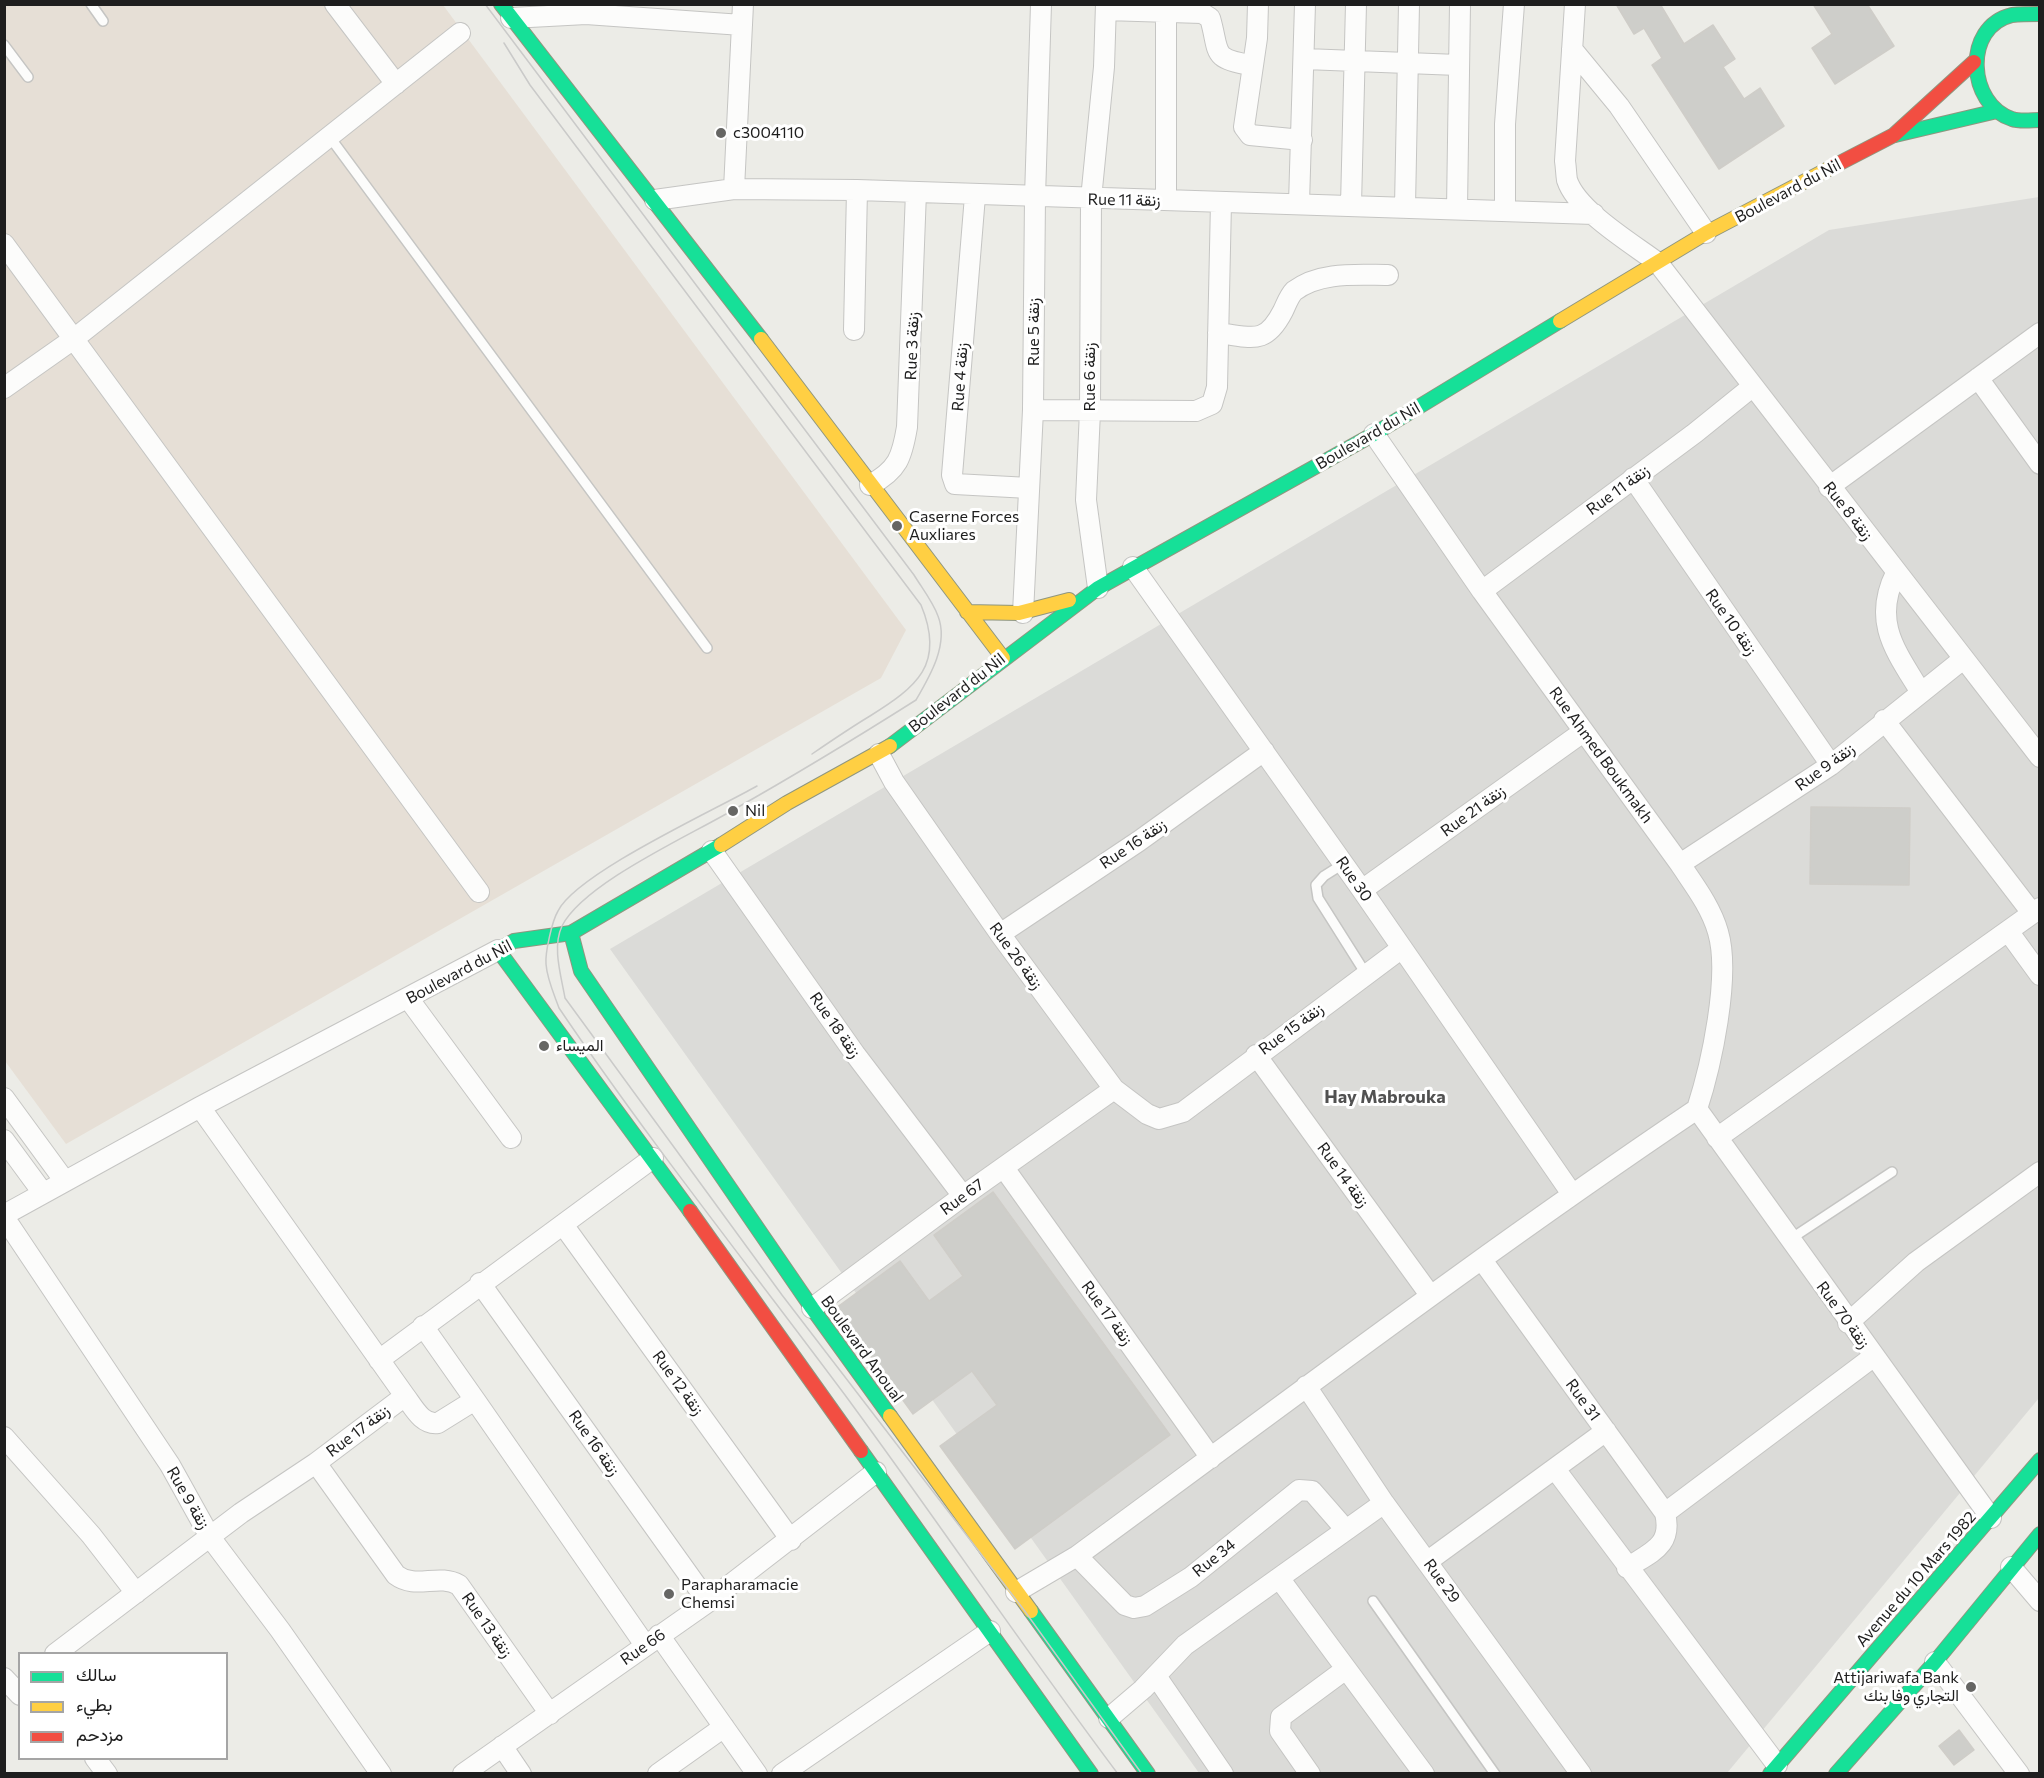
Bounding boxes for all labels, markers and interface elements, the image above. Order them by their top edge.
place label: c3004110 [733,123,804,143]
marker: c3004110 [714,126,728,140]
street label: Boulevard du Nil [1732,155,1844,227]
street label: Rue 11 زنقة [1087,190,1161,210]
street label: Rue 5 زنقة [1024,298,1044,366]
street label: Rue 3 زنقة [901,311,923,381]
street label: Rue 4 زنقة [948,342,972,412]
street label: Rue 6 زنقة [1080,342,1100,412]
street label: Boulevard du Nil [1312,398,1424,474]
street label: Rue 11 زنقة [1583,461,1653,519]
street label: Rue 8 زنقة [1819,478,1877,544]
place label: Caserne Forces Auxliares [909,507,1019,545]
marker: Caserne Forces Auxliares [890,519,904,533]
street label: Rue 10 زنقة [1701,585,1761,659]
street label: Boulevard du Nil [905,649,1009,737]
street label: Rue Ahmed Boukmakh [1545,683,1657,827]
street label: Rue 9 زنقة [1791,739,1859,795]
street label: Rue 21 زنقة [1437,781,1509,841]
place label: Nil [745,801,765,821]
marker: Nil [726,804,740,818]
street label: Rue 16 زنقة [1096,815,1170,873]
street label: Rue 30 [1332,853,1376,905]
street label: Rue 26 زنقة [985,919,1047,993]
street label: Boulevard du Nil [403,936,515,1008]
street label: Rue 18 زنقة [805,988,865,1062]
street label: Rue 15 زنقة [1255,999,1327,1059]
place label: الميساء [556,1036,603,1056]
marker: الميساء [537,1039,551,1053]
district label: Hay Mabrouka [1324,1086,1446,1108]
street label: Rue 14 زنقة [1313,1139,1373,1211]
street label: Rue 67 [936,1175,988,1219]
street label: Rue 17 زنقة [1077,1277,1137,1349]
street label: Rue 70 زنقة [1812,1278,1874,1352]
street label: Boulevard Anoual [817,1292,907,1406]
street label: Rue 12 زنقة [648,1347,708,1419]
street label: Rue 31 [1561,1375,1605,1425]
street label: Rue 17 زنقة [322,1401,394,1461]
street label: Rue 16 زنقة [564,1406,624,1480]
street label: Rue 9 زنقة [162,1463,214,1533]
street label: Avenue du 10 Mars 1982 [1852,1507,1980,1651]
street label: Rue 34 [1189,1535,1239,1581]
street label: Rue 29 [1420,1555,1464,1607]
place label: Parapharamacie Chemsi [681,1575,798,1613]
marker: Parapharamacie Chemsi [662,1587,676,1601]
street label: Rue 13 زنقة [458,1589,516,1661]
street label: Rue 66 [617,1625,669,1669]
legend [18,1652,228,1760]
text: سالك [76,1663,116,1685]
place label: Attijariwafa Bank التجاري وفا بنك [1833,1668,1959,1706]
marker: Attijariwafa Bank التجاري وفا بنك [1964,1680,1978,1694]
text: بطيء [76,1693,112,1715]
text: مزدحم [76,1723,123,1745]

